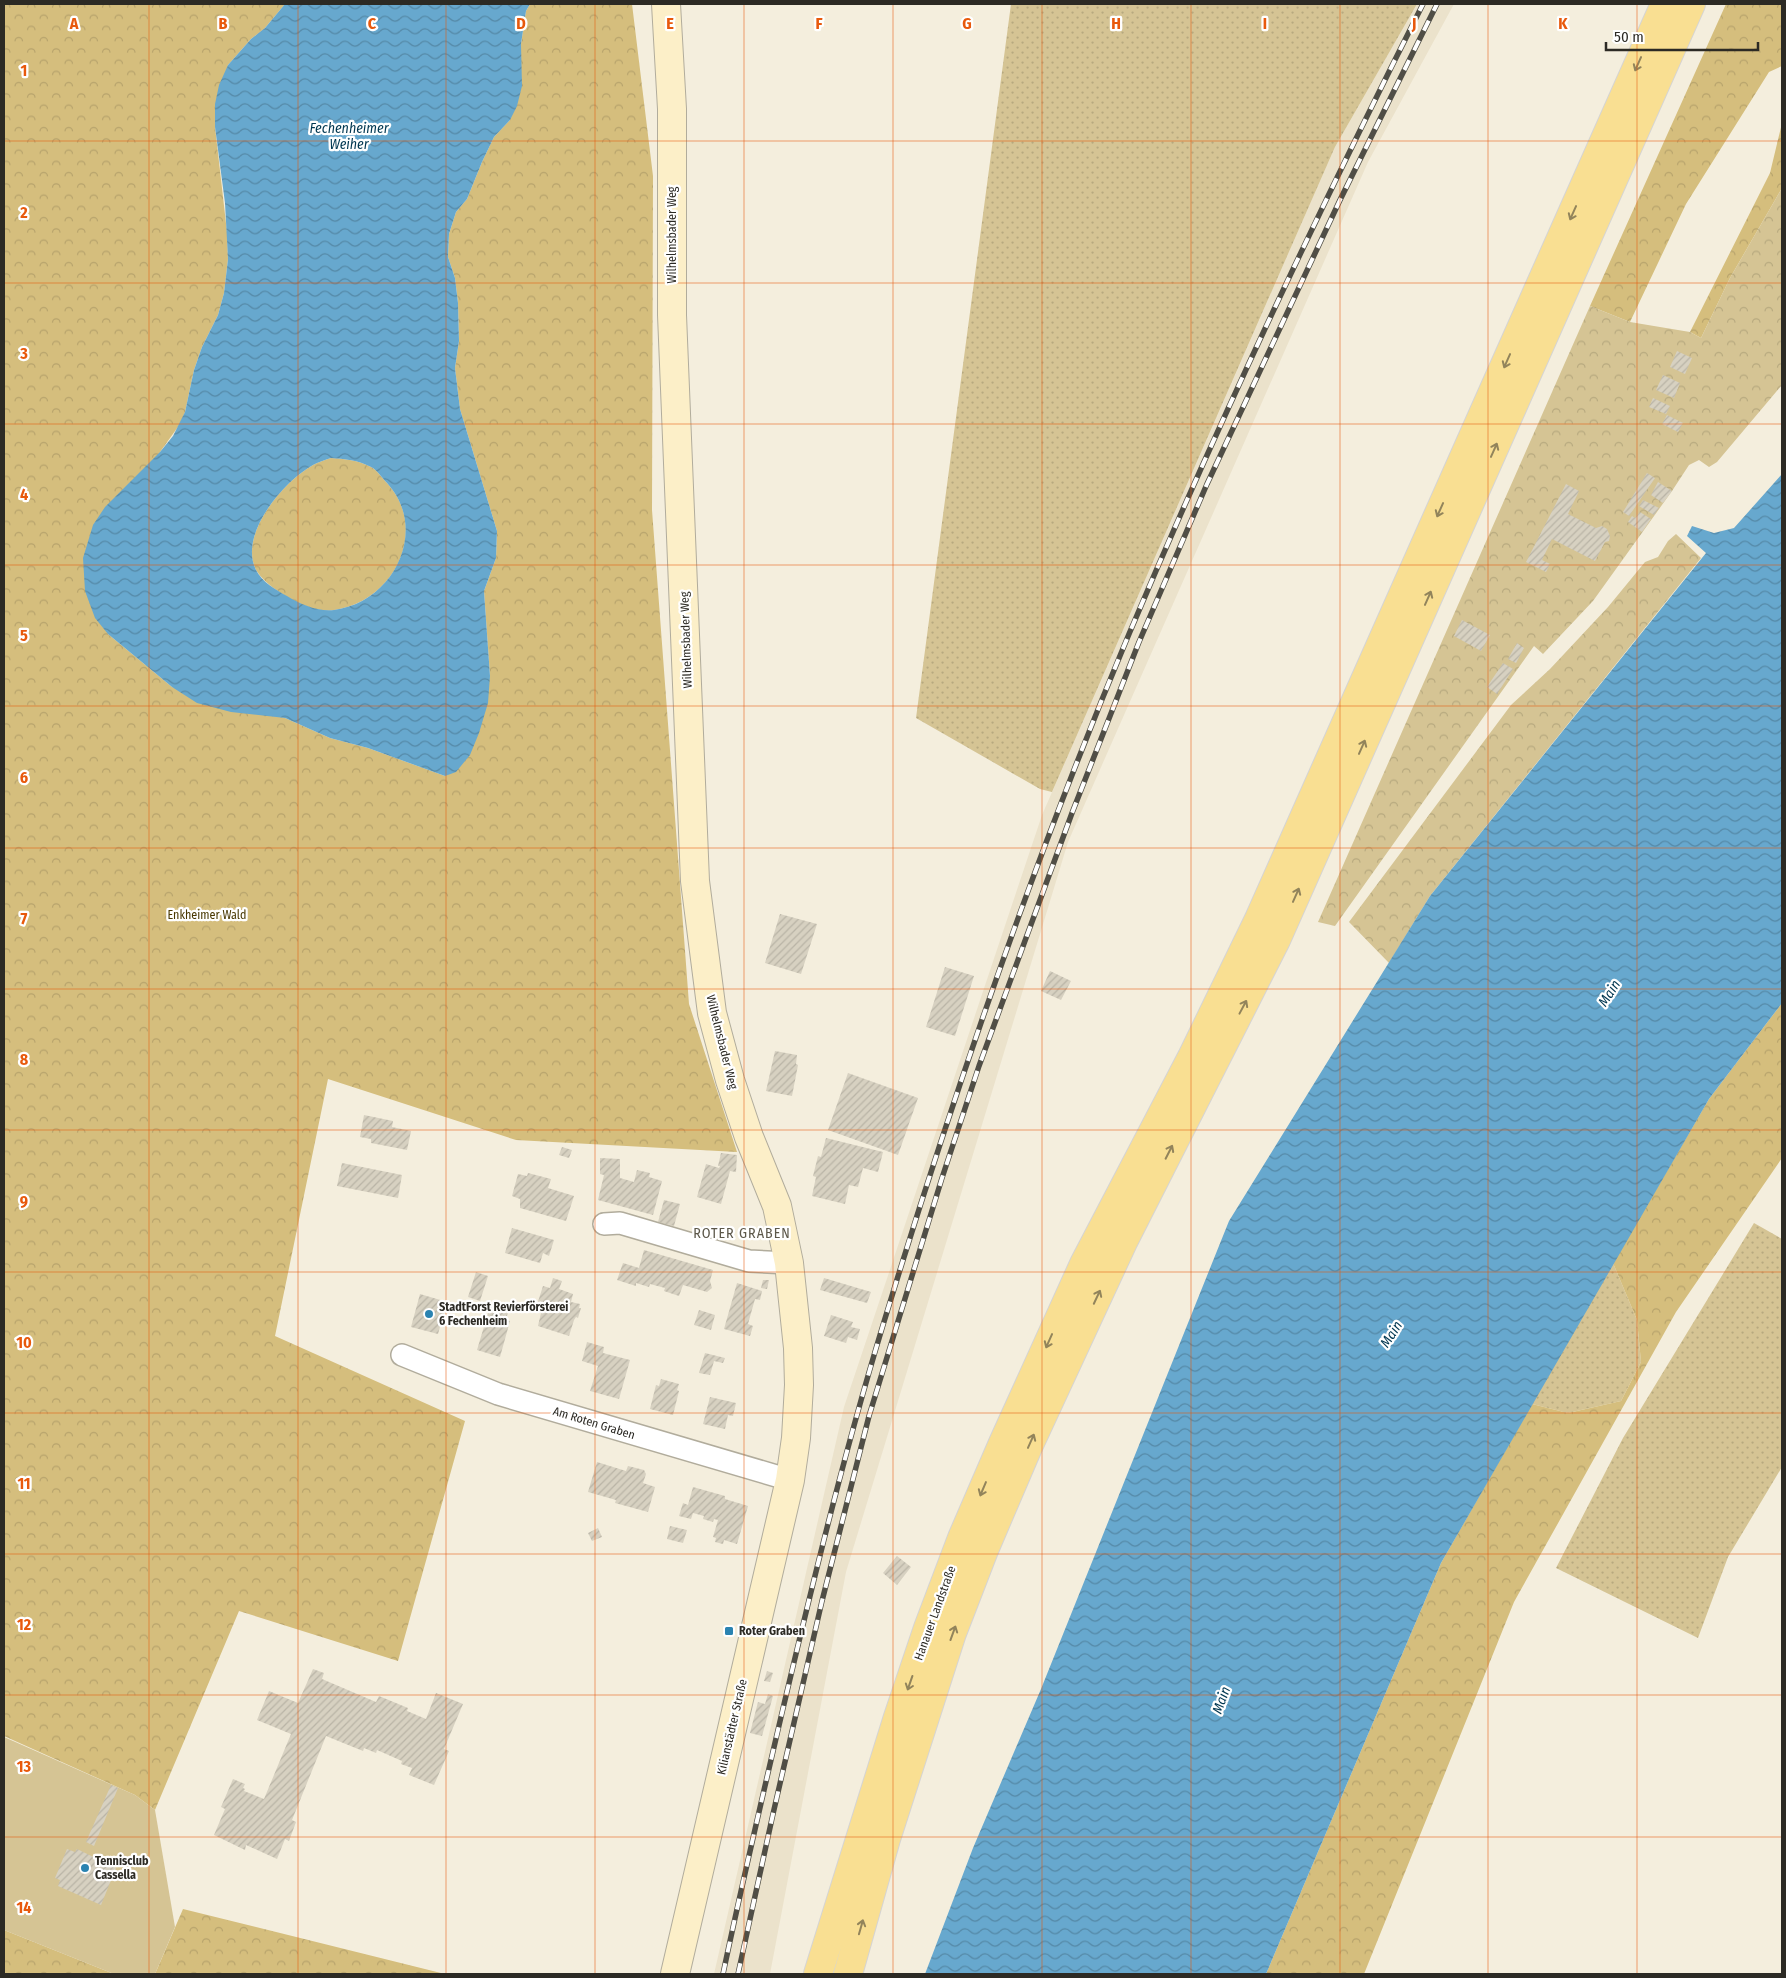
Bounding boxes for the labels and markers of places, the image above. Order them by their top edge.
place label: StadtForst Revierförsterei 6 Fechenheim [439,1300,568,1328]
marker: StadtForst Revierförsterei 6 Fechenheim [423,1308,435,1320]
place label: Roter Graben [739,1624,805,1638]
marker: Roter Graben [723,1625,735,1637]
place label: Tennisclub Cassella [95,1854,149,1882]
marker: Tennisclub Cassella [79,1862,91,1874]

